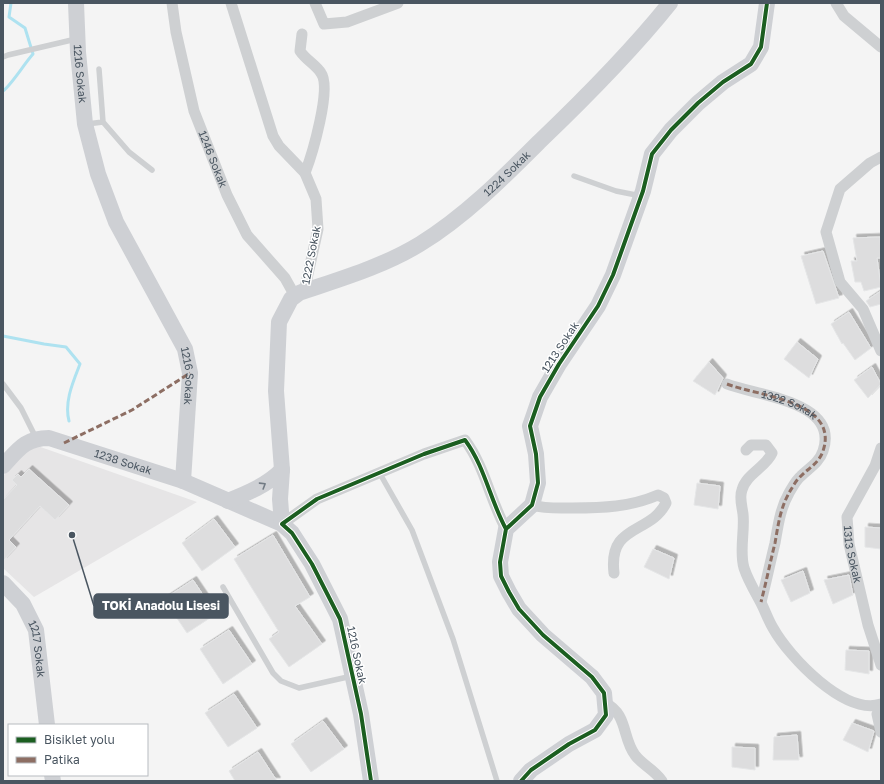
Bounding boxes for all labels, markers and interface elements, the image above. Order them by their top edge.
street label: 1216 Sokak [72,44,90,104]
street label: 1246 Sokak [196,129,230,189]
street label: 1224 Sokak [480,148,532,199]
street label: 1222 Sokak [298,225,323,285]
street label: 1213 Sokak [538,319,581,375]
street label: 1216 Sokak [179,345,197,405]
street label: 1322 Sokak [760,387,821,422]
street label: 1238 Sokak [93,446,154,477]
one-way arrow [259,482,266,490]
street label: 1313 Sokak [842,525,865,584]
callout: TOKİ Anadolu Lisesi [94,594,228,618]
text: TOKİ Anadolu Lisesi [102,598,220,613]
street label: 1217 Sokak [26,618,48,678]
street label: 1216 Sokak [345,625,370,685]
legend [8,724,148,776]
text: Bisiklet yolu [44,732,115,747]
text: Patika [44,752,80,767]

